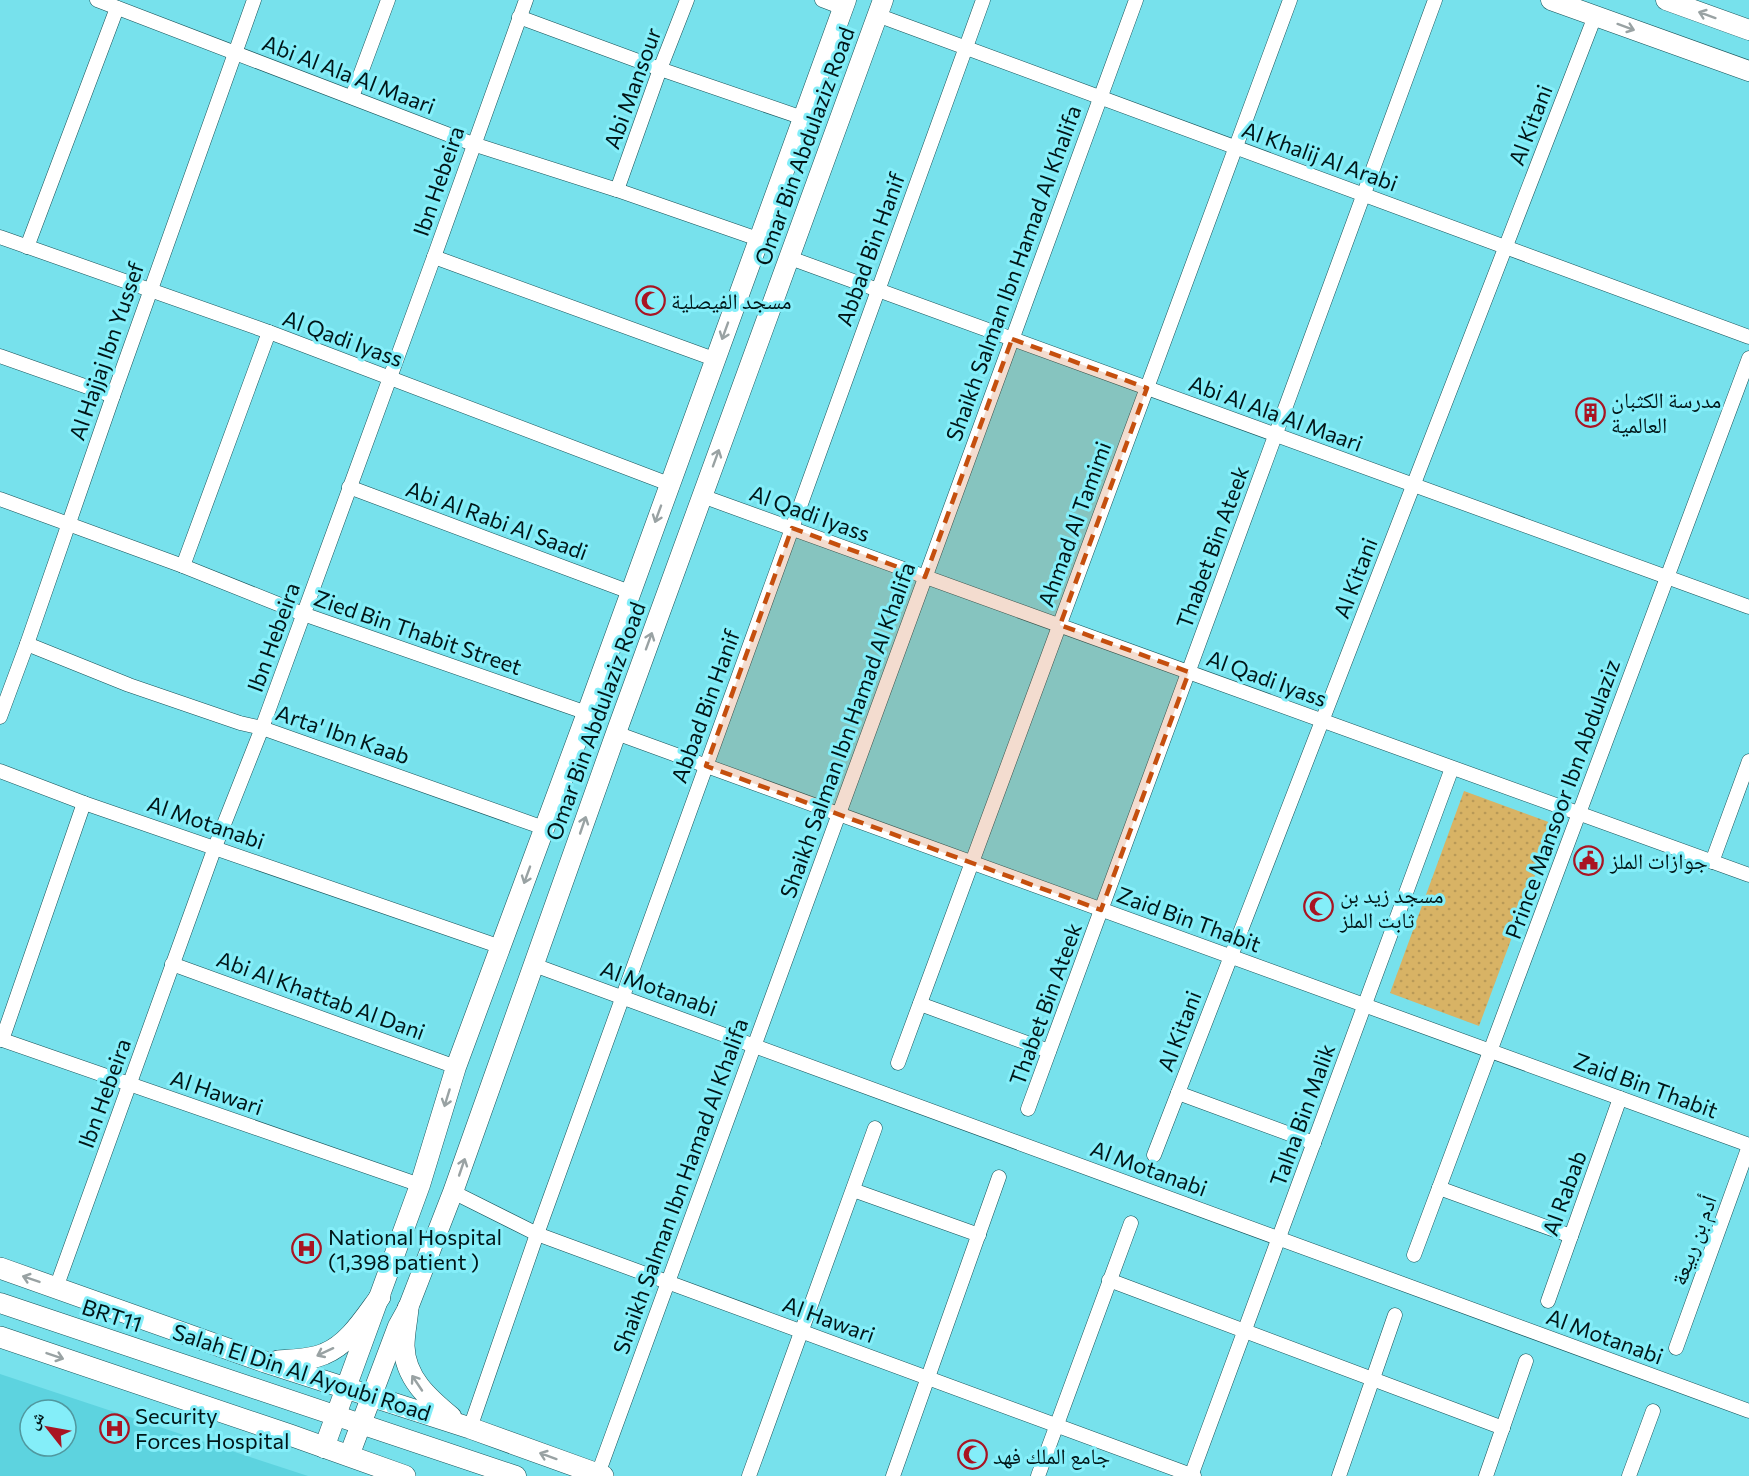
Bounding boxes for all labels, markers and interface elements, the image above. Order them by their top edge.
one-way arrow [1698,9,1717,20]
street label: Abi Mansour [598,23,667,152]
street label: Omar Bin Abdulaziz Road [748,23,860,269]
one-way arrow [1616,23,1635,34]
street label: Abi Al Ala Al Maari [259,29,439,119]
street label: Al Kitani [1502,81,1558,169]
street label: Shaikh Salman Ibn Hamad Al Khalifa [940,101,1086,445]
street label: Al Khalij Al Arabi [1238,115,1402,197]
street label: Ibn Hebeira [407,123,469,239]
street label: Abbad Bin Hanif [830,168,910,329]
street label: Al Hajjaj Ibn Yussef [63,258,149,444]
mosque icon: مسجد الفيصلية [634,284,666,316]
place label: مسجد الفيصلية [671,287,792,314]
street label: Al Qadi Iyass [279,304,407,372]
one-way arrow [718,321,729,340]
street label: Abi Al Ala Al Maari [1185,369,1367,457]
place label: مدرسة الكثبان العالمية [1611,386,1721,438]
building icon: مدرسة الكثبان العالمية [1574,396,1606,428]
street label: Ahmad Al Tamimi [1032,438,1116,610]
one-way arrow [712,449,723,468]
street label: Thabet Bin Ateek [1170,462,1254,632]
street label: Abi Al Rabi Al Saadi [402,475,592,565]
street label: Al Qadi Iyass [746,479,874,547]
one-way arrow [652,504,663,523]
street label: Al Kitani [1327,534,1383,622]
street label: Shaikh Salman Ibn Hamad Al Khalifa [774,558,920,902]
street label: Ibn Hebeira [241,579,305,695]
street label: Zied Bin Thabit Street [311,584,525,680]
street label: Omar Bin Abdulaziz Road [539,598,651,844]
street label: Abbad Bin Hanif [665,625,745,786]
one-way arrow [645,633,656,651]
street label: Al Qadi Iyass [1203,644,1331,712]
street label: Prince Mansoor Ibn Abdulaziz [1499,655,1625,943]
street label: Arta' Ibn Kaab [272,698,414,770]
street label: Al Motanabi [144,789,268,855]
one-way arrow [579,816,590,835]
public building icon: جوازات الملز [1573,844,1605,876]
place label: جوازات الملز [1609,847,1708,874]
one-way arrow [520,865,531,884]
street label: Zaid Bin Thabit [1113,880,1265,958]
place label: مسجد زيد بن ثابت الملز [1339,881,1444,933]
mosque icon: مسجد زيد بن ثابت الملز [1303,891,1335,923]
street label: Thabet Bin Ateek [1003,919,1087,1089]
street label: Abi Al Khattab Al Dani [213,945,429,1045]
street label: Al Motanabi [597,954,721,1022]
street label: Al Kitani [1151,987,1207,1075]
street label: Shaikh Salman Ibn Hamad Al Khalifa [607,1014,753,1358]
street label: Ibn Hebeira [72,1035,136,1151]
street label: Talha Bin Malik [1264,1040,1340,1190]
street label: Zaid Bin Thabit [1570,1046,1722,1124]
street label: Al Hawari [167,1064,267,1120]
one-way arrow [440,1088,451,1107]
street label: Al Motanabi [1087,1134,1211,1202]
street label: Al Rabab [1536,1147,1592,1239]
one-way arrow [458,1158,469,1177]
street label: أدم بن ربيعة [1664,1191,1724,1289]
place label: National Hospital (1,398 patient ) [328,1223,502,1275]
hospital icon: National Hospital (1,398 patient ) [291,1233,323,1265]
one-way arrow [23,1272,41,1283]
street label: Al Hawari [779,1290,879,1348]
street label: BRT11 [79,1293,145,1337]
street label: Al Motanabi [1543,1302,1667,1370]
street label: Salah El Din Al Ayoubi Road [170,1317,434,1427]
one-way arrow [317,1347,335,1359]
one-way arrow [45,1351,64,1362]
one-way arrow [410,1375,422,1392]
north arrow [18,1398,78,1458]
place label: Security Forces Hospital [135,1402,290,1454]
text: ش [22,1408,48,1433]
hospital icon: Security Forces Hospital [98,1412,130,1444]
mosque icon: جامع الملك فهد [956,1439,988,1471]
place label: جامع الملك فهد [993,1442,1110,1470]
one-way arrow [540,1450,558,1461]

